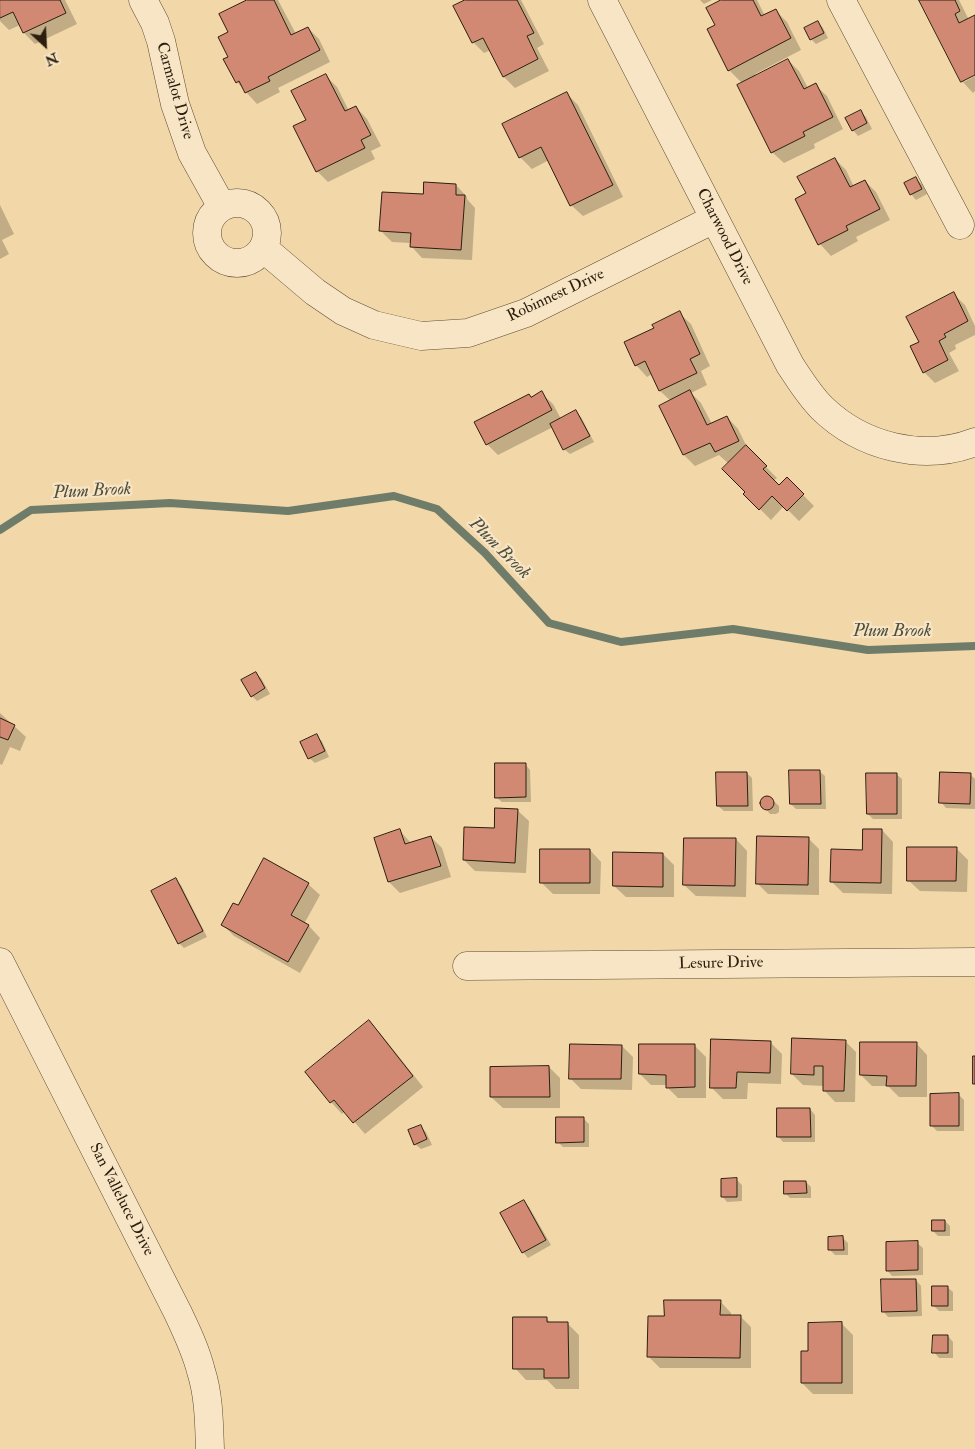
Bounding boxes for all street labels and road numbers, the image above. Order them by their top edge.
street label: Carmalot Drive [151,40,197,142]
street label: Charwood Drive [691,186,757,288]
street label: Robinnest Drive [504,265,608,327]
street label: Lesure Drive [679,954,763,974]
street label: San Valleluce Drive [84,1140,158,1260]

